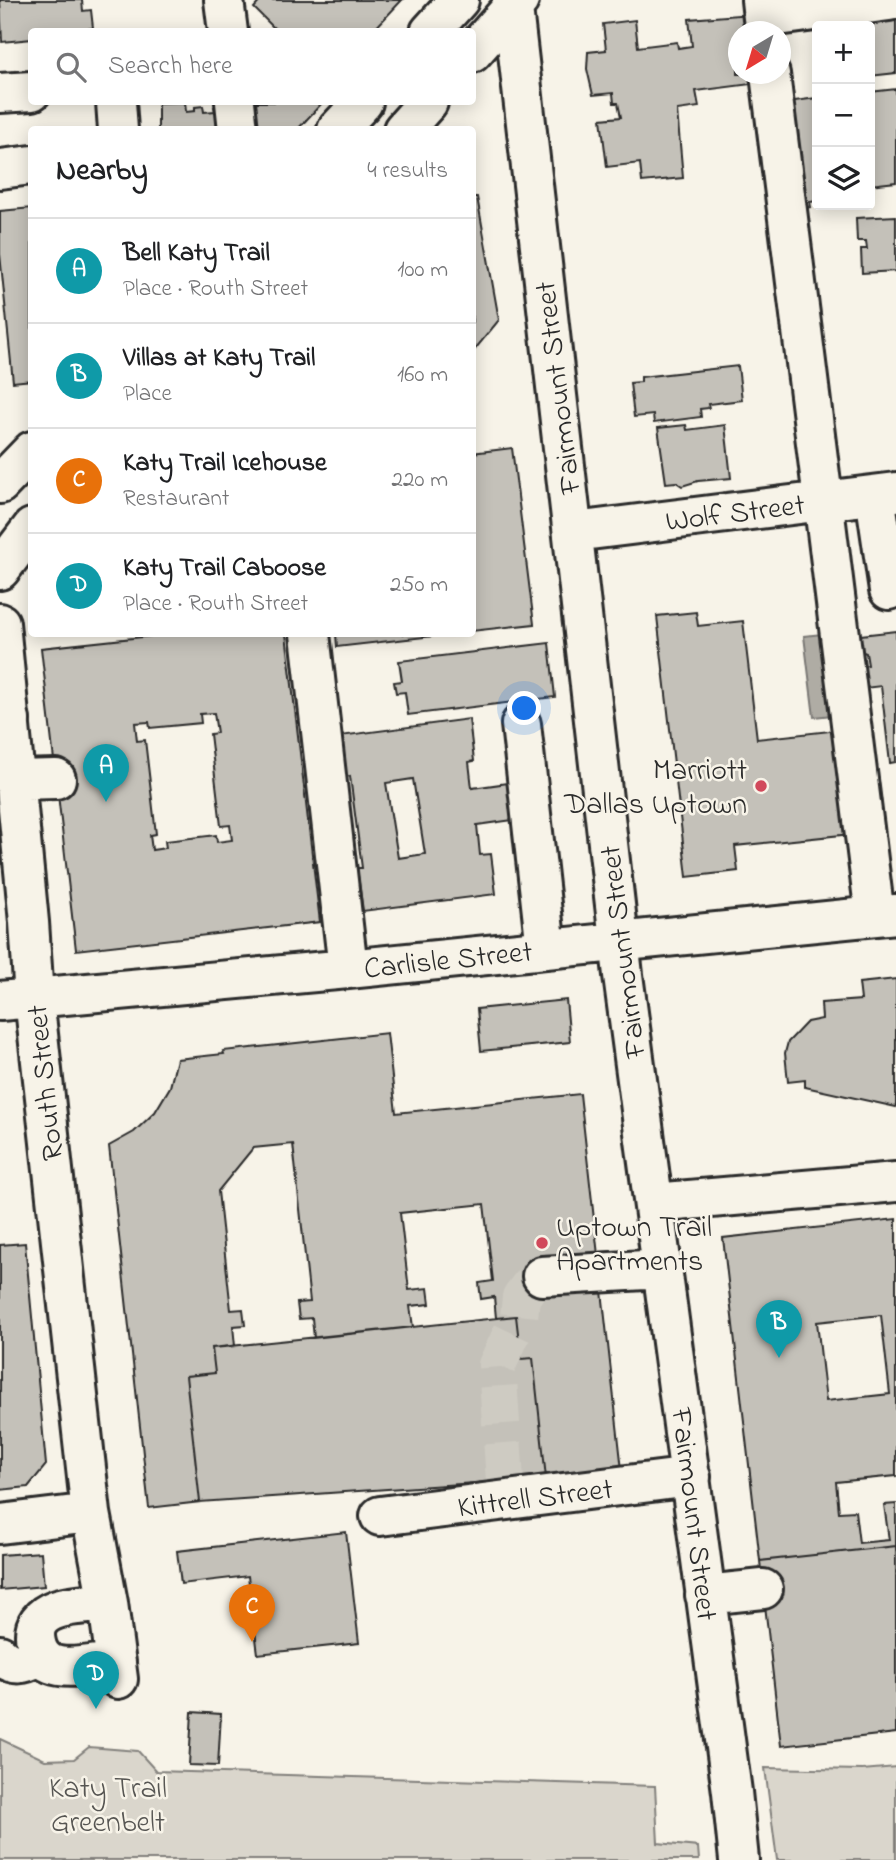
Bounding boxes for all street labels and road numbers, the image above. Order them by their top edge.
street label: Fairmount Street [525,279,595,498]
street label: Wolf Street [663,485,808,545]
street label: Fairmount Street [590,843,660,1062]
street label: Carlisle Street [362,931,535,993]
street label: Routh Street [17,1002,77,1163]
street label: Fairmount Street [657,1404,727,1623]
street label: Kittrell Street [455,1469,615,1531]

